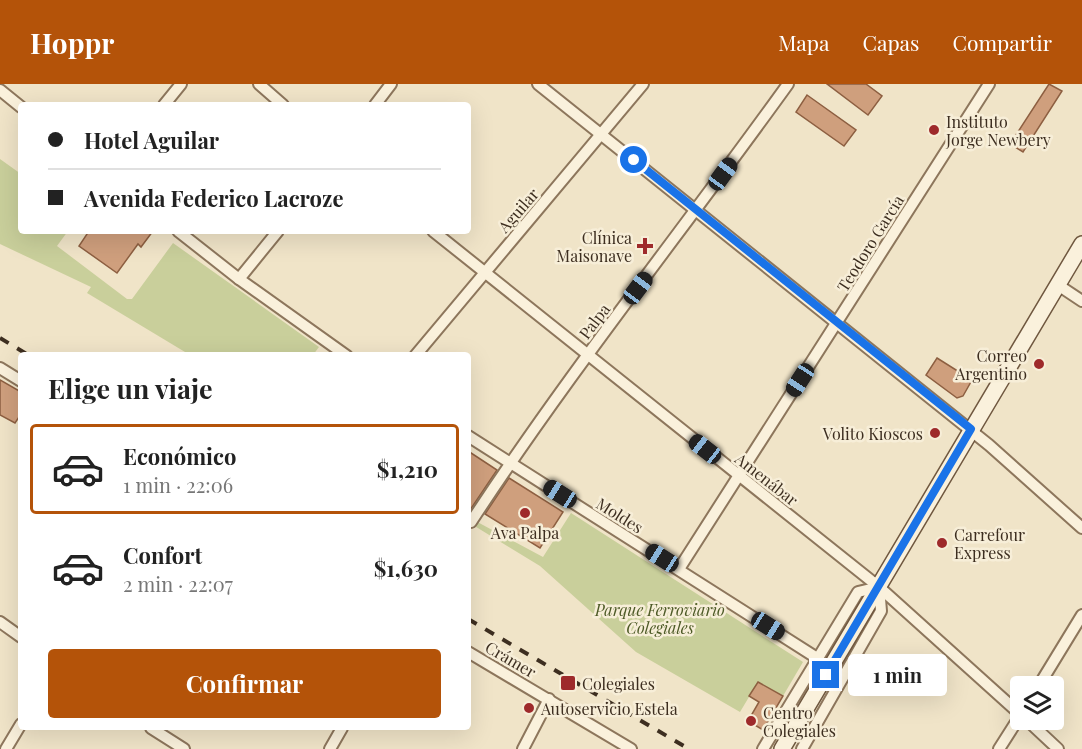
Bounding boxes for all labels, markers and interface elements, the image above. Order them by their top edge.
text: Hoppr [30,24,114,61]
text: Mapa [778,28,830,56]
text: Capas [863,28,919,56]
text: Compartir [952,28,1052,56]
place label: Instituto Jorge Newbery [945,111,1051,150]
marker: Instituto Jorge Newbery [927,123,941,137]
text: Hotel Aguilar [84,125,219,155]
route start [620,146,647,173]
car [705,154,741,194]
text: Avenida Federico Lacroze [84,183,344,213]
street label: Aguilar [492,183,543,237]
street label: Teodoro García [832,191,908,295]
place label: Clínica Maisonave [556,227,632,266]
marker: Clínica Maisonave [636,237,654,255]
car [620,268,656,308]
street label: Palpa [574,299,614,343]
place label: Correo Argentino [954,345,1027,384]
marker: Correo Argentino [1032,357,1046,371]
car [783,360,817,400]
text: Elige un viaje [48,370,213,406]
place label: Volito Kioscos [822,423,923,444]
marker: Volito Kioscos [928,426,942,440]
car [685,431,725,467]
text: Económico [123,441,236,471]
icon: car [51,442,105,496]
street label: Amenábar [731,447,803,510]
text: $1,210 [377,454,438,484]
text: 1 min · 22:06 [123,471,233,498]
car [540,477,580,511]
street label: Moldes [593,493,647,537]
marker: Ava Palpa [518,506,532,520]
place label: Ava Palpa [490,522,559,543]
place label: Carrefour Express [954,524,1025,563]
marker: Carrefour Express [935,536,949,550]
text: Confort [123,540,202,570]
icon: car [51,541,105,595]
car [642,541,682,575]
text: $1,630 [374,553,438,583]
text: 2 min · 22:07 [123,570,233,597]
park label: Parque Ferroviario Colegiales [594,599,725,638]
car [748,609,788,643]
street label: Crámer [482,636,540,682]
button: Confirmar [48,649,441,718]
callout: 1 min [847,654,946,696]
route end [812,661,839,688]
text: 1 min [873,661,922,688]
place label: Colegiales [582,673,655,694]
marker: Colegiales [559,674,577,692]
map controls [1010,676,1064,730]
button: layers [1010,676,1064,730]
place label: Autoservicio Estela [540,698,678,719]
marker: Autoservicio Estela [522,701,536,715]
place label: Centro Colegiales [763,702,836,741]
marker: Centro Colegiales [744,714,758,728]

